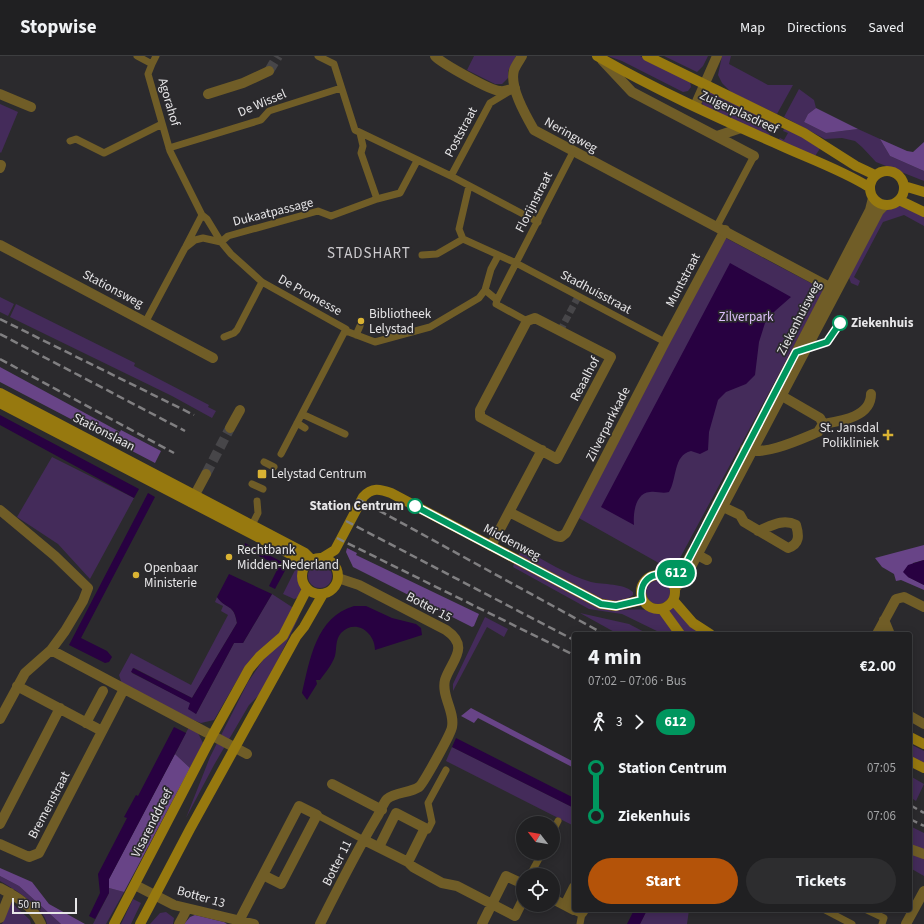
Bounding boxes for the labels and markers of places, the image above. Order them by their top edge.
place label: Bibliotheek Lelystad [369,305,432,338]
place label: Ziekenhuis [851,314,914,332]
marker: Ziekenhuis [832,315,848,331]
marker: Bibliotheek Lelystad [356,316,366,326]
place label: St. Jansdal Polikliniek [820,419,880,452]
marker: St. Jansdal Polikliniek [882,429,894,441]
place label: Lelystad Centrum [271,465,366,483]
marker: Lelystad Centrum [256,468,268,480]
place label: Station Centrum [310,497,404,515]
marker: Station Centrum [407,498,423,514]
place label: Rechtbank Midden-Nederland [237,541,339,574]
marker: Rechtbank Midden-Nederland [224,552,234,562]
place label: Openbaar Ministerie [144,559,199,592]
marker: Openbaar Ministerie [131,570,141,580]

